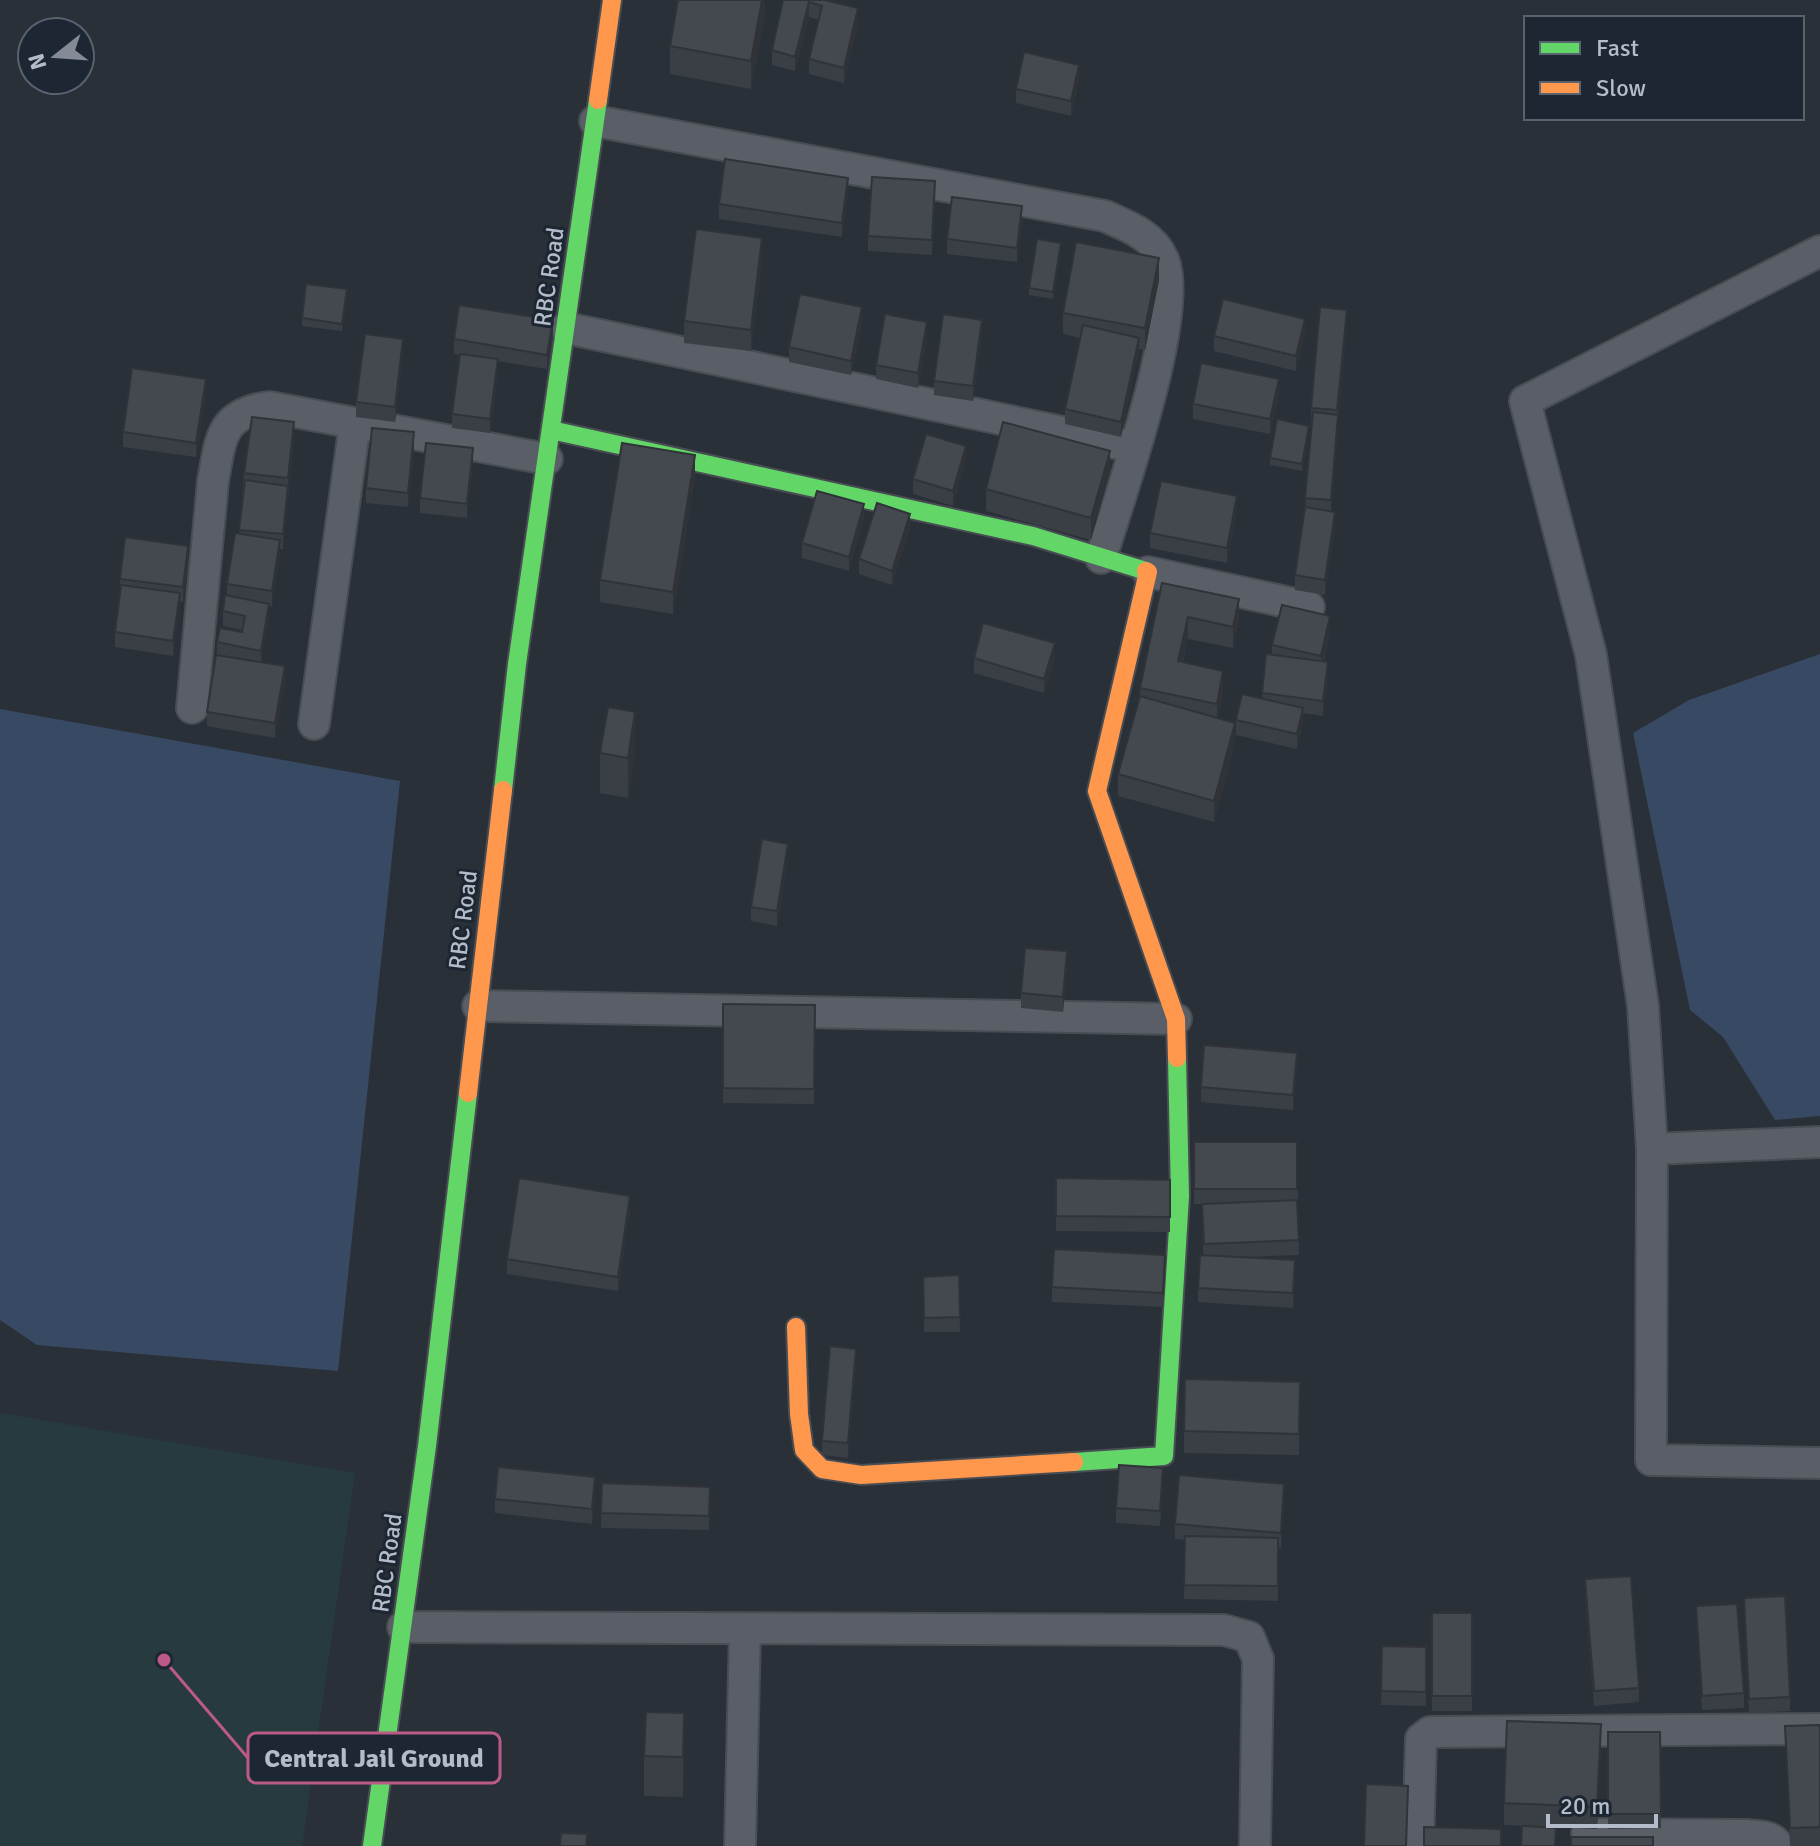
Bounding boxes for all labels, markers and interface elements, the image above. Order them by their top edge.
north arrow [16,16,96,96]
legend [1524,16,1804,120]
text: Fast [1596,33,1639,63]
text: N [22,50,53,73]
text: Slow [1596,73,1646,103]
street label: RBC Road [527,225,571,329]
street label: RBC Road [442,869,484,971]
street label: RBC Road [365,1511,409,1615]
callout: Central Jail Ground [248,1733,500,1783]
text: Central Jail Ground [264,1743,484,1775]
scale bar [1548,1778,1656,1828]
text: 20 m [1560,1791,1610,1821]

